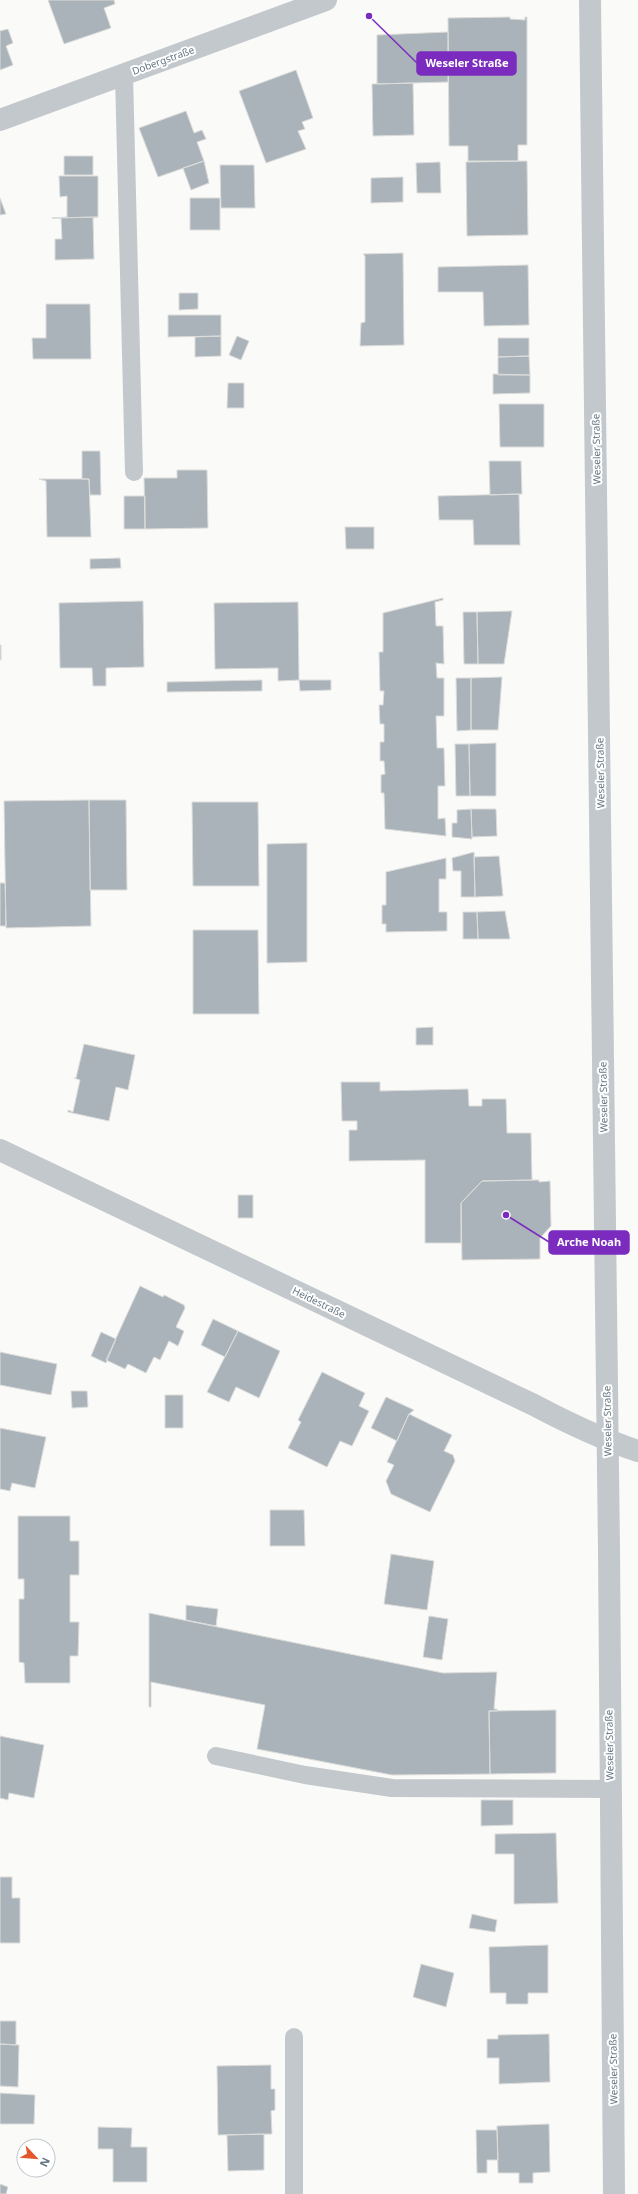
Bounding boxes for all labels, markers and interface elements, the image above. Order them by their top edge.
street label: Dobergstraße [130,42,196,78]
callout: Weseler Straße [417,52,516,75]
text: Weseler Straße [425,55,509,70]
street label: Weseler Straße [588,413,604,484]
street label: Weseler Straße [592,737,608,808]
street label: Weseler Straße [595,1061,611,1132]
callout: Arche Noah [549,1231,629,1254]
text: Arche Noah [557,1234,621,1249]
street label: Heidestraße [290,1283,348,1321]
street label: Weseler Straße [599,1385,615,1456]
street label: Weseler Straße [601,1709,617,1780]
street label: Weseler Straße [605,2033,621,2104]
north arrow [16,2138,56,2178]
text: N [37,2155,54,2170]

